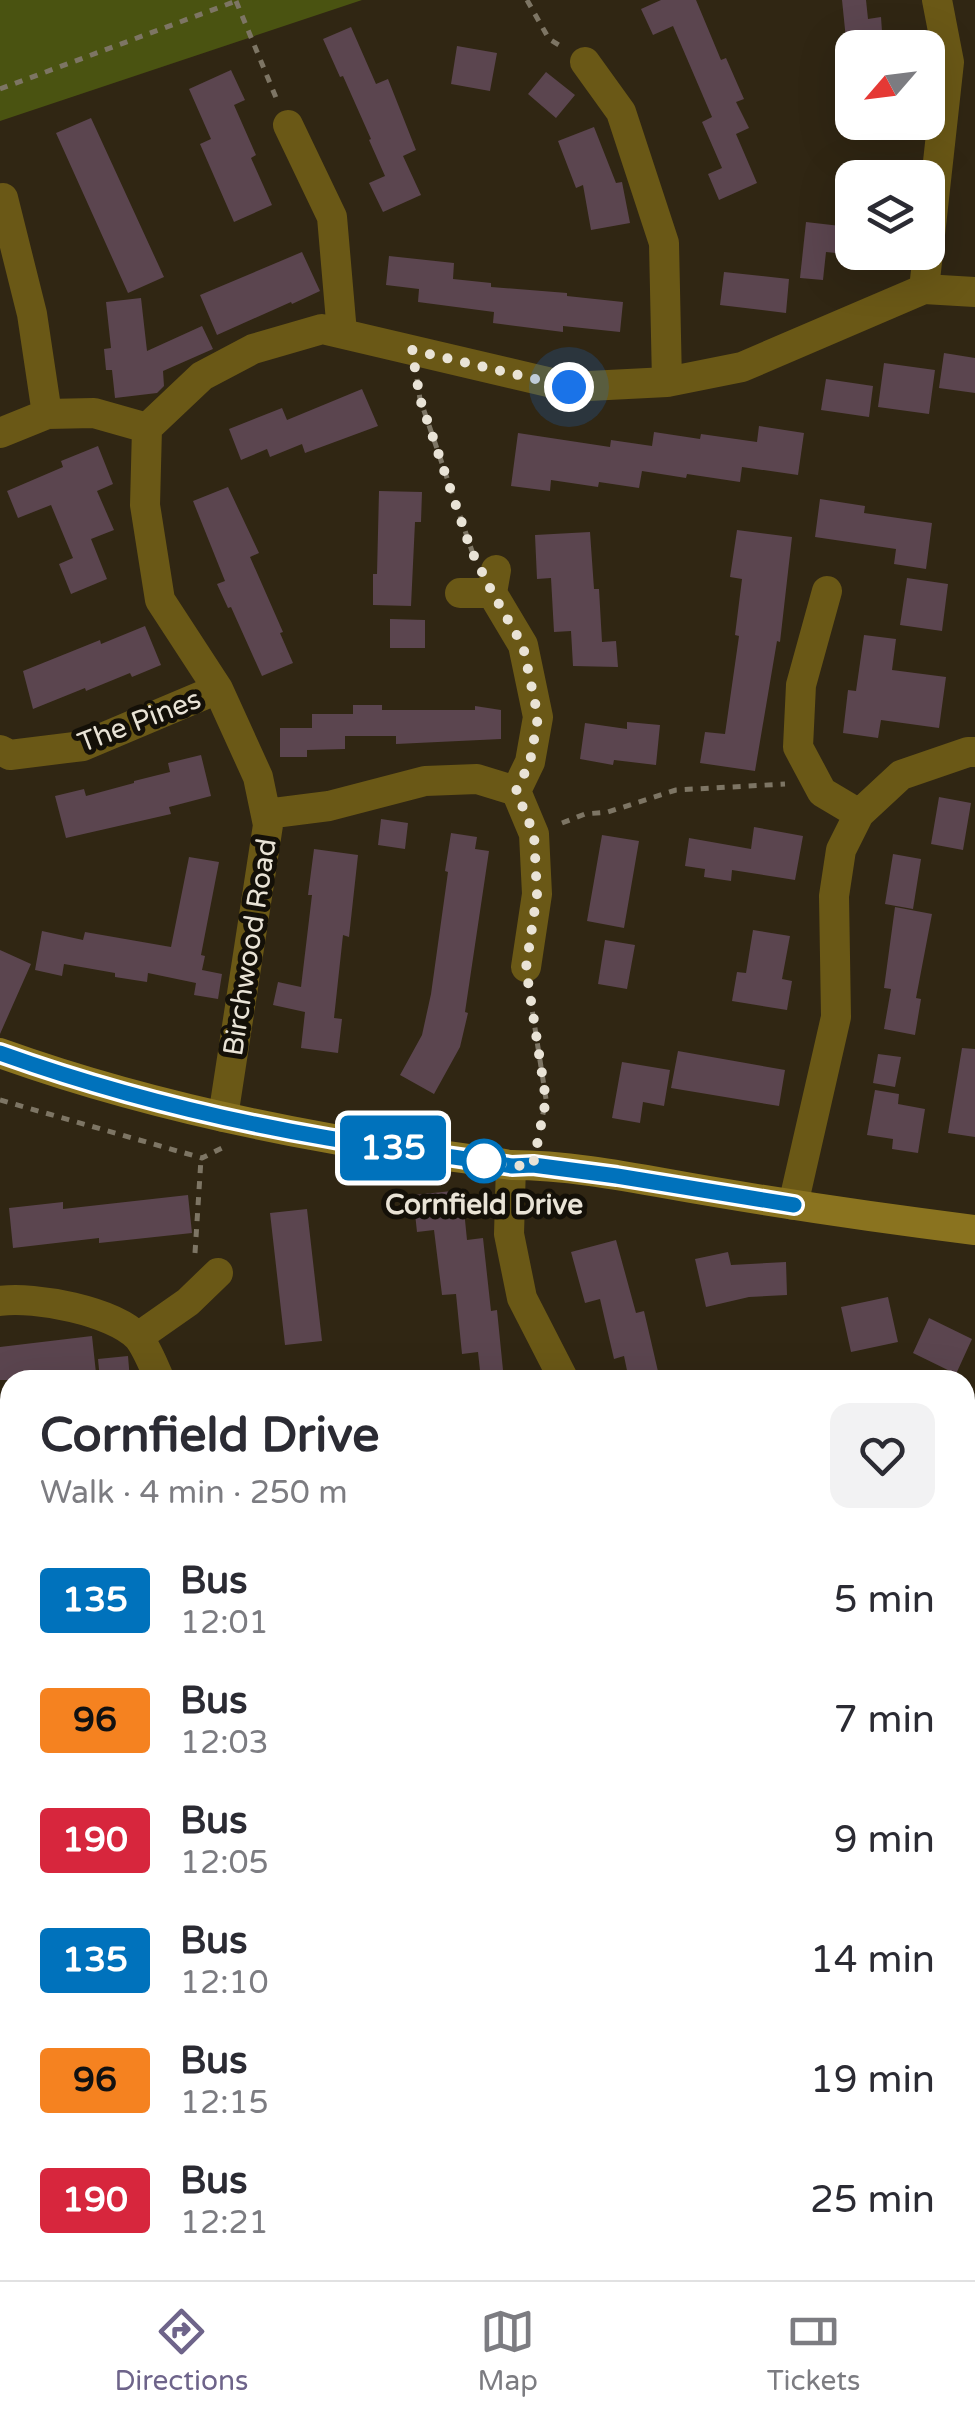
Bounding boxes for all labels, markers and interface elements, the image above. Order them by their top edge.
north arrow [835,30,945,140]
map controls [835,30,945,270]
button: layers [835,160,945,270]
your location [544,362,594,412]
street label: The Pines [73,682,206,760]
street label: Birchwood Road [216,836,284,1058]
line badge: 135 [336,1116,450,1180]
text: 135 [360,1127,426,1169]
marker: Cornfield Drive [463,1140,505,1182]
place label: Cornfield Drive [385,1188,583,1222]
button: heart [830,1403,935,1508]
text: Cornfield Drive [40,1407,379,1465]
text: Walk · 4 min · 250 m [40,1474,348,1512]
text: Bus [180,1558,247,1604]
text: 5 min [834,1577,935,1623]
text: 135 [62,1579,128,1621]
text: 12:01 [180,1604,269,1642]
text: Bus [180,1678,247,1724]
text: 7 min [834,1697,935,1743]
text: 96 [73,1699,117,1741]
text: 12:03 [180,1724,269,1762]
text: Bus [180,1798,247,1844]
text: 9 min [834,1817,935,1863]
text: 190 [62,1819,128,1861]
text: 12:05 [180,1844,269,1882]
text: Bus [180,1918,247,1964]
text: 14 min [810,1937,935,1983]
text: 135 [62,1939,128,1981]
text: 12:10 [180,1964,269,2002]
text: Bus [180,2038,247,2084]
text: 19 min [810,2057,935,2103]
text: 96 [73,2059,117,2101]
text: 12:15 [180,2084,269,2122]
text: Bus [180,2158,247,2204]
text: 25 min [810,2177,935,2223]
text: 190 [62,2179,128,2221]
text: 12:21 [180,2204,269,2242]
tab: Directions [114,2304,248,2398]
tab: Map [477,2304,538,2398]
tab: Tickets [767,2304,860,2398]

